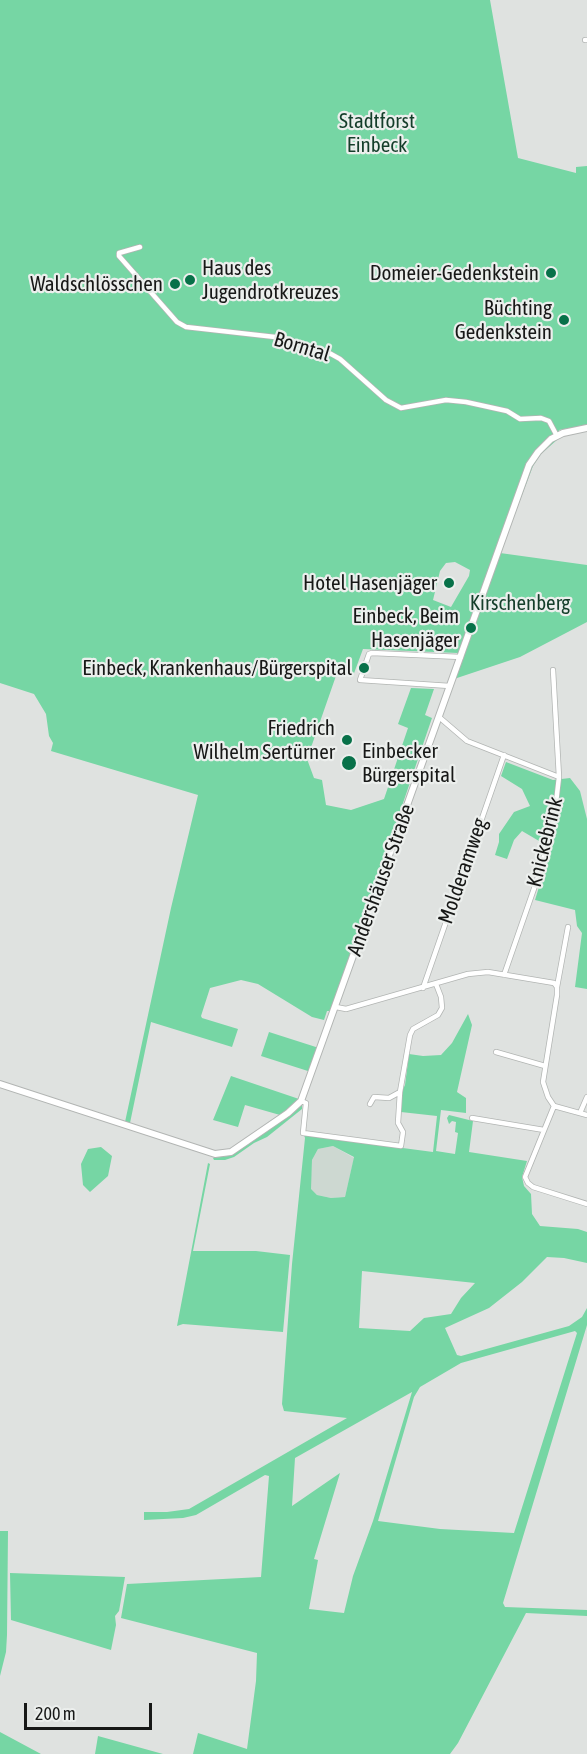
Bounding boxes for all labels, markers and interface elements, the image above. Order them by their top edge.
park label: Stadtforst Einbeck [339,108,415,158]
place label: Haus des Jugendrotkreuzes [202,255,339,305]
place label: Domeier-Gedenkstein [370,260,539,286]
marker: Domeier-Gedenkstein [544,266,558,280]
place label: Waldschlösschen [30,271,163,297]
marker: Haus des Jugendrotkreuzes [183,273,197,287]
marker: Waldschlösschen [168,277,182,291]
place label: Büchting Gedenkstein [455,295,552,345]
marker: Büchting Gedenkstein [557,313,571,327]
street label: Borntal [271,327,333,367]
place label: Hotel Hasenjäger [303,570,437,596]
marker: Hotel Hasenjäger [442,576,456,590]
park label: Kirschenberg [470,590,570,616]
place label: Einbeck, Beim Hasenjäger [353,603,459,653]
marker: Einbeck, Beim Hasenjäger [464,621,478,635]
place label: Einbeck, Krankenhaus/Bürgerspital [82,655,352,681]
marker: Einbeck, Krankenhaus/Bürgerspital [357,661,371,675]
place label: Friedrich Wilhelm Sertürner [193,715,335,765]
marker: Friedrich Wilhelm Sertürner [340,733,354,747]
place label: Einbecker Bürgerspital [362,738,456,788]
marker: Einbecker Bürgerspital [340,754,358,772]
street label: Knickebrink [522,794,568,890]
street label: Andershäuser Straße [342,801,420,959]
street label: Molderamweg [433,815,493,927]
scale bar [27,1691,154,1729]
text: 200 m [35,1703,76,1724]

